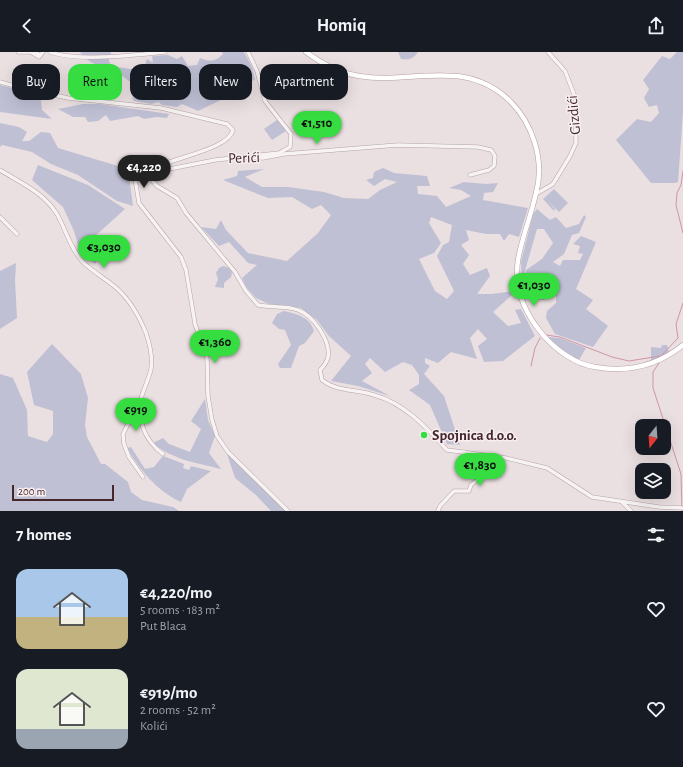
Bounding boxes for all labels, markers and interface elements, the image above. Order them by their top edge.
icon: back [16,15,38,37]
icon: share [645,15,667,37]
text: Homiq [317,17,366,35]
chip: Buy [12,64,60,100]
chip: Rent [68,64,122,100]
chip: Filters [130,64,191,100]
chip: New [199,64,252,100]
chip: Apartment [260,64,348,100]
street label: Gizdići [565,95,583,135]
pin: €1,510 [284,111,350,145]
text: €1,510 [302,117,332,130]
street label: Perići [228,150,260,166]
pin: €4,220 [111,155,177,189]
text: €4,220 [127,161,161,174]
pin: €3,030 [71,235,137,269]
text: €3,030 [87,241,121,254]
pin: €1,030 [501,273,567,307]
text: €1,030 [518,279,550,292]
pin: €1,360 [182,330,248,364]
text: €1,360 [199,336,231,349]
pin: €919 [112,398,160,432]
text: €919 [124,404,148,417]
north arrow [635,419,671,455]
map controls [635,419,671,499]
place label: Spojnica d.o.o. [432,428,517,443]
marker: Spojnica d.o.o. [419,430,429,440]
pin: €1,830 [447,453,513,487]
text: €1,830 [464,459,496,472]
button: layers [635,463,671,499]
scale bar [12,483,114,502]
text: 200 m [18,486,45,497]
icon: filters [645,524,667,546]
text: 7 homes [16,526,72,543]
text: €4,220/mo [140,584,212,601]
icon: home [48,585,96,633]
icon: heart [645,598,667,620]
text: 5 rooms · 183 m² [140,604,220,617]
text: Put Blaca [140,620,187,633]
text: €919/mo [140,684,197,701]
icon: home [48,685,96,733]
icon: heart [645,698,667,720]
text: 2 rooms · 52 m² [140,704,216,717]
text: Kolići [140,720,168,733]

